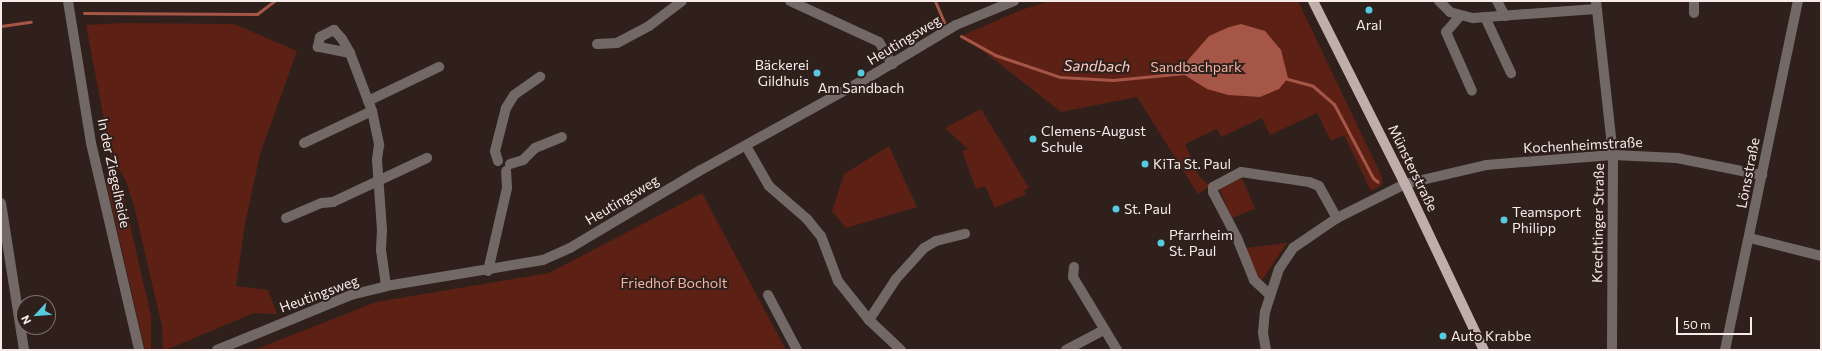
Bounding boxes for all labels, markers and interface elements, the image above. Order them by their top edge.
marker: Aral [1364,5,1374,15]
street label: Heutingsweg [864,11,944,69]
place label: Aral [1356,17,1382,33]
water label: Sandbach [1064,56,1130,76]
place label: Bäckerei Gildhuis [755,57,809,90]
park label: Sandbachpark [1151,59,1241,75]
marker: Bäckerei Gildhuis [812,68,822,78]
marker: Am Sandbach [856,68,866,78]
place label: Am Sandbach [818,80,904,96]
street label: In der Ziegelheide [94,117,134,229]
street label: Münsterstraße [1385,122,1441,214]
place label: Clemens-August Schule [1041,123,1146,156]
street label: Kochenheimstraße [1523,133,1643,157]
marker: Clemens-August Schule [1028,134,1038,144]
street label: Lönsstraße [1733,136,1763,210]
place label: KiTa St. Paul [1153,156,1231,172]
marker: KiTa St. Paul [1140,159,1150,169]
street label: Krechtinger Straße [1589,163,1607,283]
street label: Heutingsweg [582,171,662,229]
place label: St. Paul [1124,201,1171,217]
marker: St. Paul [1111,204,1121,214]
place label: Teamsport Philipp [1512,204,1581,236]
marker: Teamsport Philipp [1499,215,1509,225]
place label: Pfarrheim St. Paul [1169,227,1233,260]
marker: Pfarrheim St. Paul [1156,238,1166,248]
street label: Heutingsweg [277,272,361,316]
park label: Friedhof Bocholt [621,275,727,291]
north arrow [16,295,56,335]
scale bar [1678,309,1754,335]
text: N [18,313,33,327]
text: 50 m [1683,317,1711,331]
place label: Auto Krabbe [1451,328,1531,344]
marker: Auto Krabbe [1438,331,1448,341]

